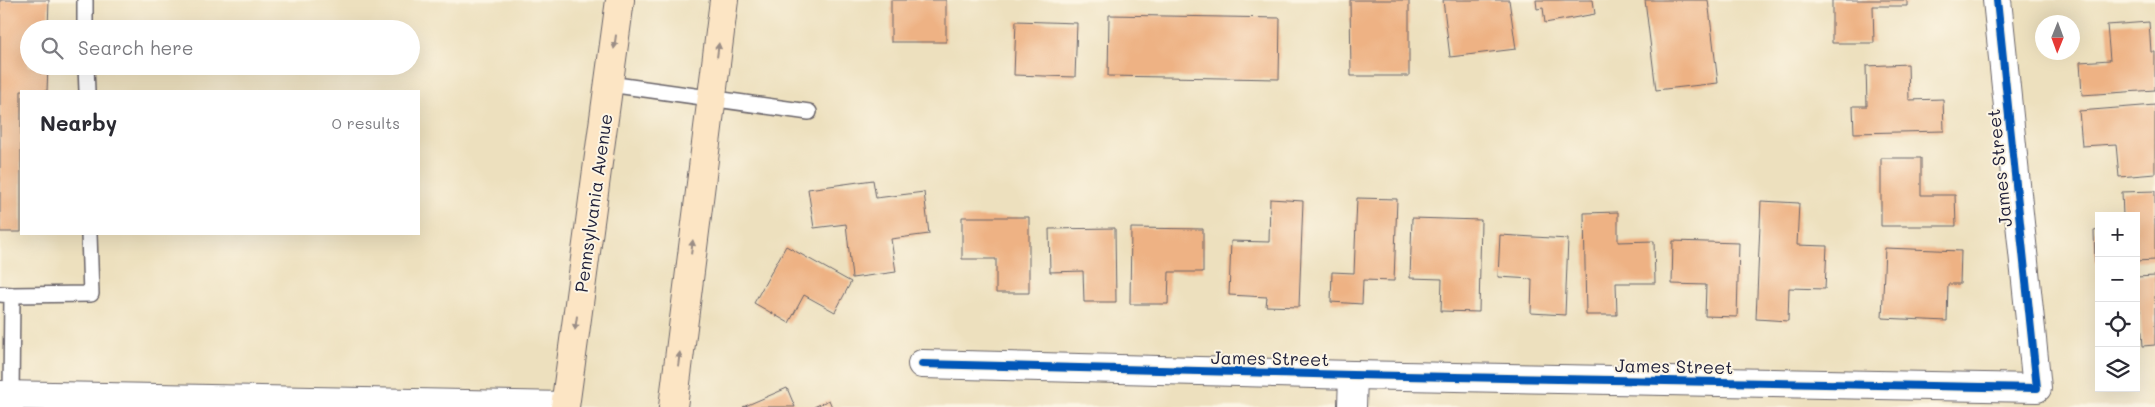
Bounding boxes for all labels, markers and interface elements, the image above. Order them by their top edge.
north arrow [2035,15,2080,60]
search box [20,20,420,75]
icon: search [38,34,66,62]
one-way arrow [610,34,618,50]
text: Search here [78,35,194,60]
one-way arrow [714,41,722,57]
street label: James Street [1981,108,2017,228]
text: Nearby [40,109,117,136]
text: 0 results [332,112,400,133]
street label: Pennsylvania Avenue [569,112,617,294]
map controls [2095,212,2140,392]
button: + [2095,212,2140,257]
one-way arrow [688,238,696,254]
button: − [2095,257,2140,302]
button: locate [2095,302,2140,347]
one-way arrow [572,315,580,331]
street label: James Street [1211,345,1329,371]
button: layers [2095,347,2140,392]
one-way arrow [675,350,683,366]
street label: James Street [1615,353,1733,379]

